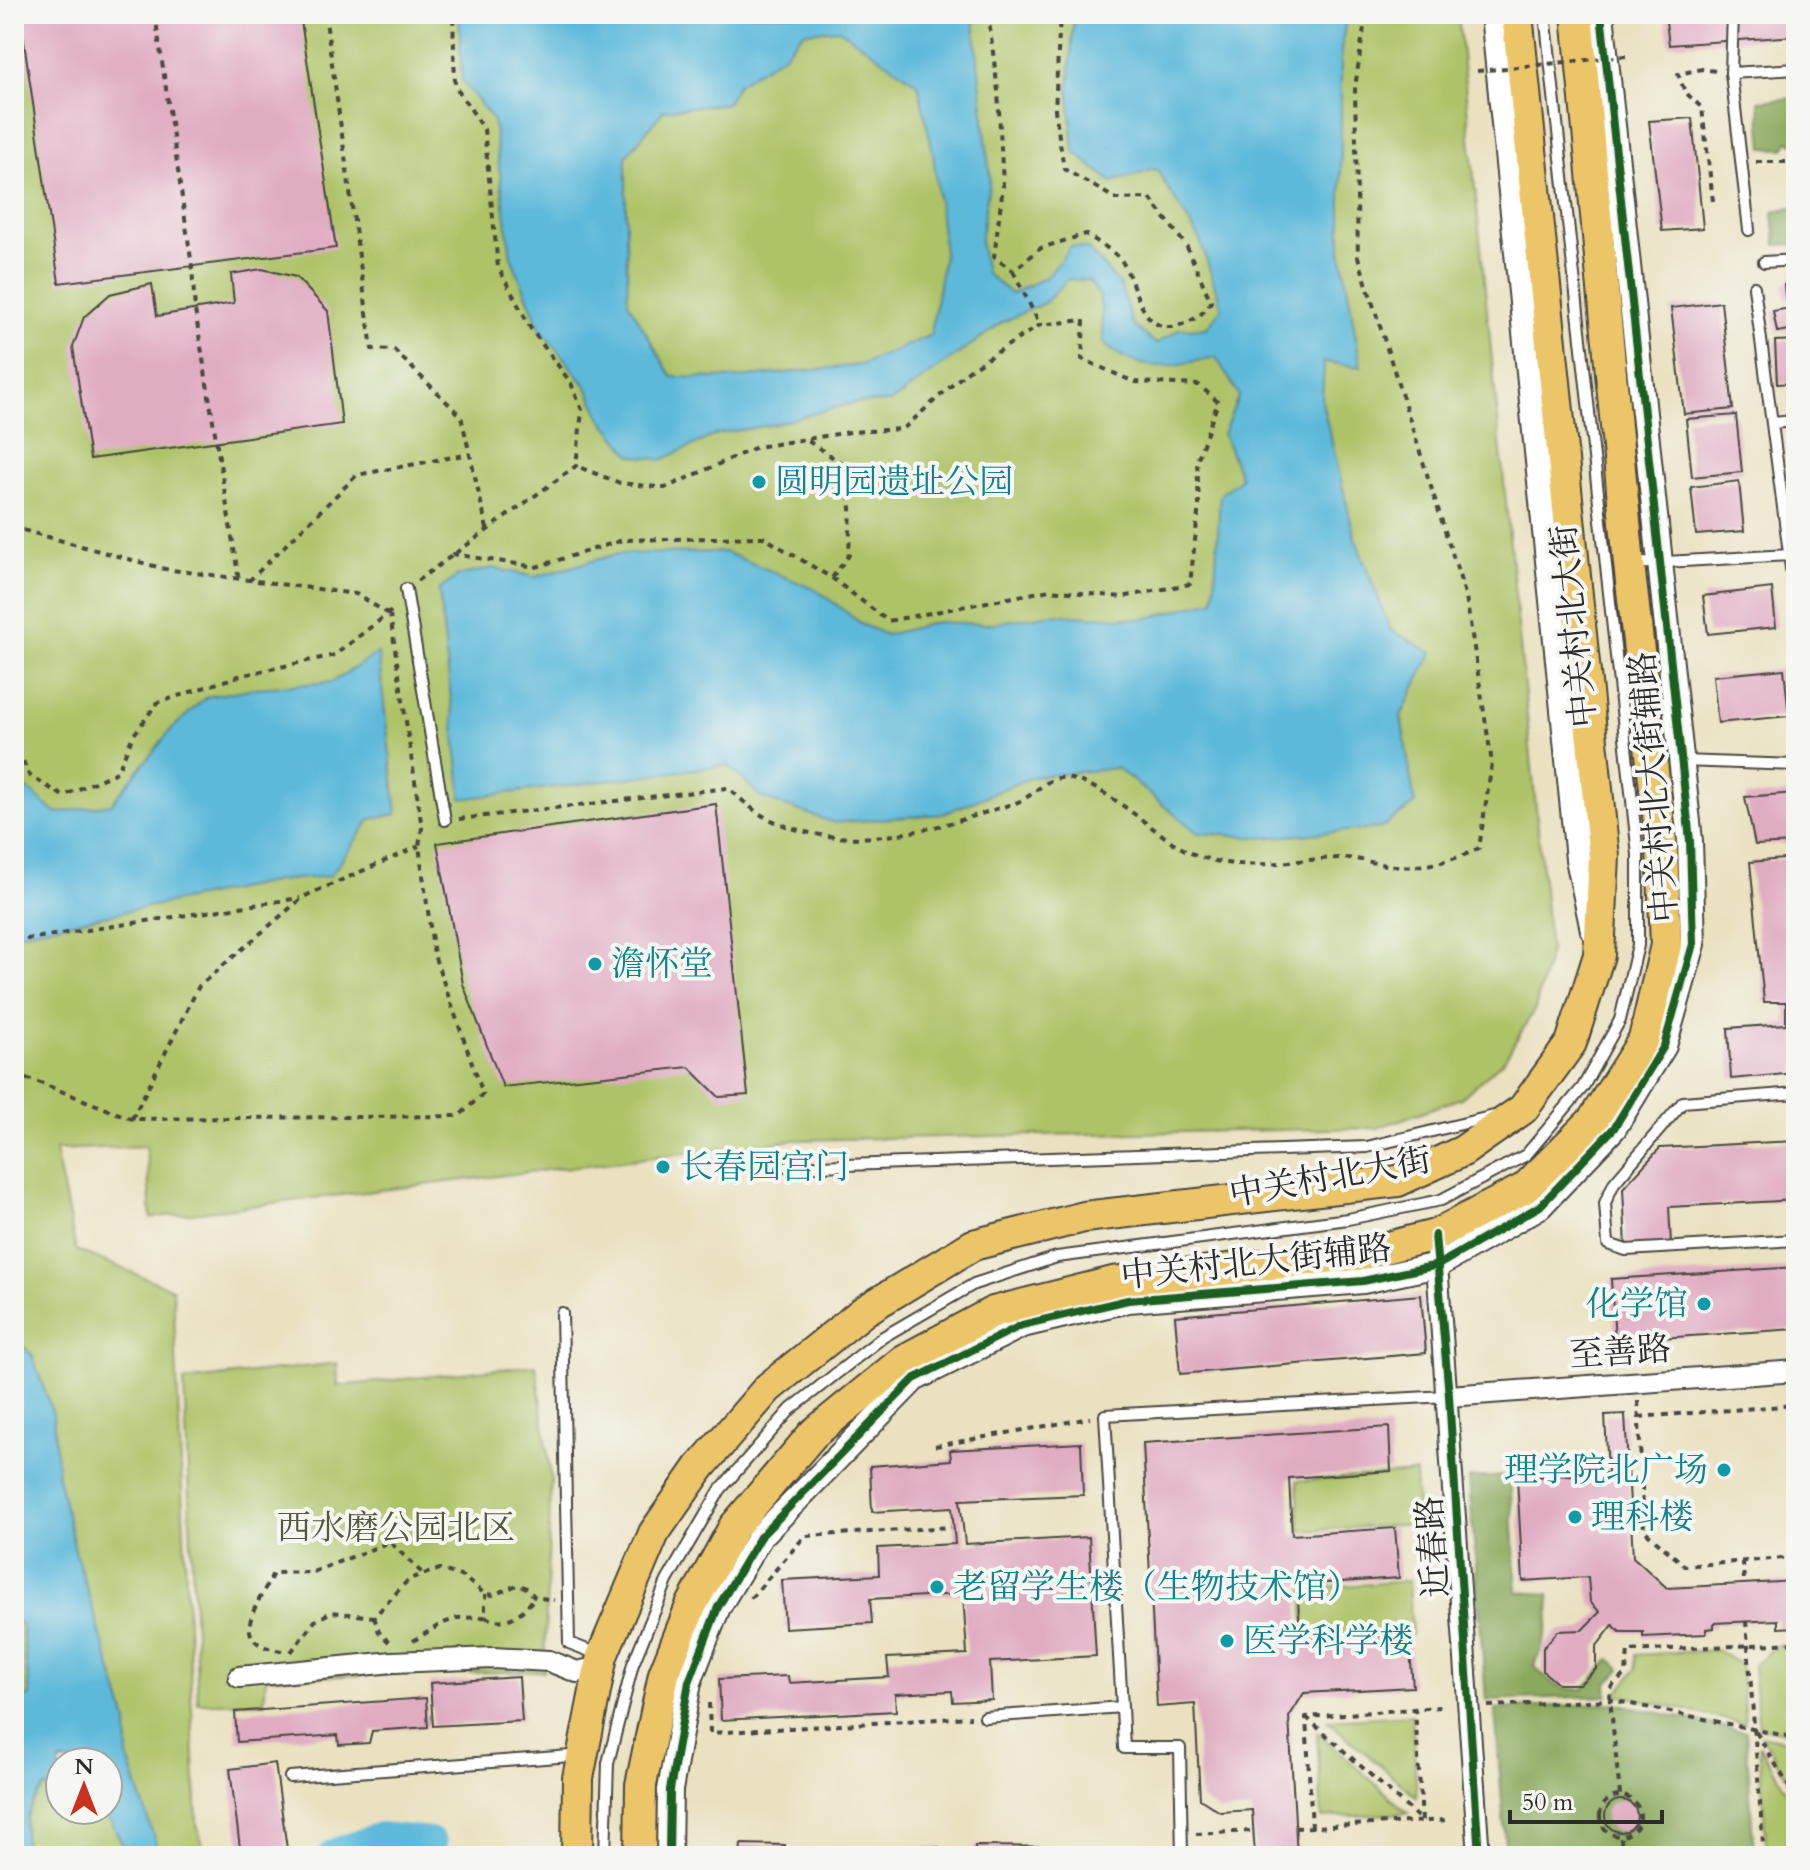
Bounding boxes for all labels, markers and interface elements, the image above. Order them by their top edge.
place label: 圆明园遗址公园 [775,459,1013,505]
marker: 圆明园遗址公园 [750,473,768,491]
street label: 中关村北大街 [1540,522,1608,730]
street label: 中关村北大街辅路 [1619,650,1689,924]
place label: 澹怀堂 [611,941,713,987]
marker: 澹怀堂 [586,955,604,973]
street label: 中关村北大街 [1226,1137,1434,1217]
place label: 长春园宫门 [679,1144,849,1190]
marker: 长春园宫门 [654,1158,672,1176]
street label: 中关村北大街辅路 [1118,1225,1394,1299]
place label: 化学馆 [1586,1281,1688,1327]
marker: 化学馆 [1695,1295,1713,1313]
street label: 至善路 [1568,1325,1672,1379]
place label: 理学院北广场 [1504,1447,1708,1493]
marker: 理学院北广场 [1715,1461,1733,1479]
place label: 理科楼 [1591,1494,1693,1540]
street label: 近春路 [1406,1495,1460,1599]
park label: 西水磨公园北区 [277,1505,515,1551]
marker: 理科楼 [1566,1508,1584,1526]
place label: 老留学生楼（生物技术馆） [953,1564,1361,1610]
marker: 老留学生楼（生物技术馆） [928,1578,946,1596]
place label: 医学科学楼 [1243,1618,1413,1664]
marker: 医学科学楼 [1218,1632,1236,1650]
north arrow [44,1746,124,1826]
text: N [74,1752,94,1782]
scale bar [1510,1774,1662,1824]
text: 50 m [1522,1786,1574,1819]

